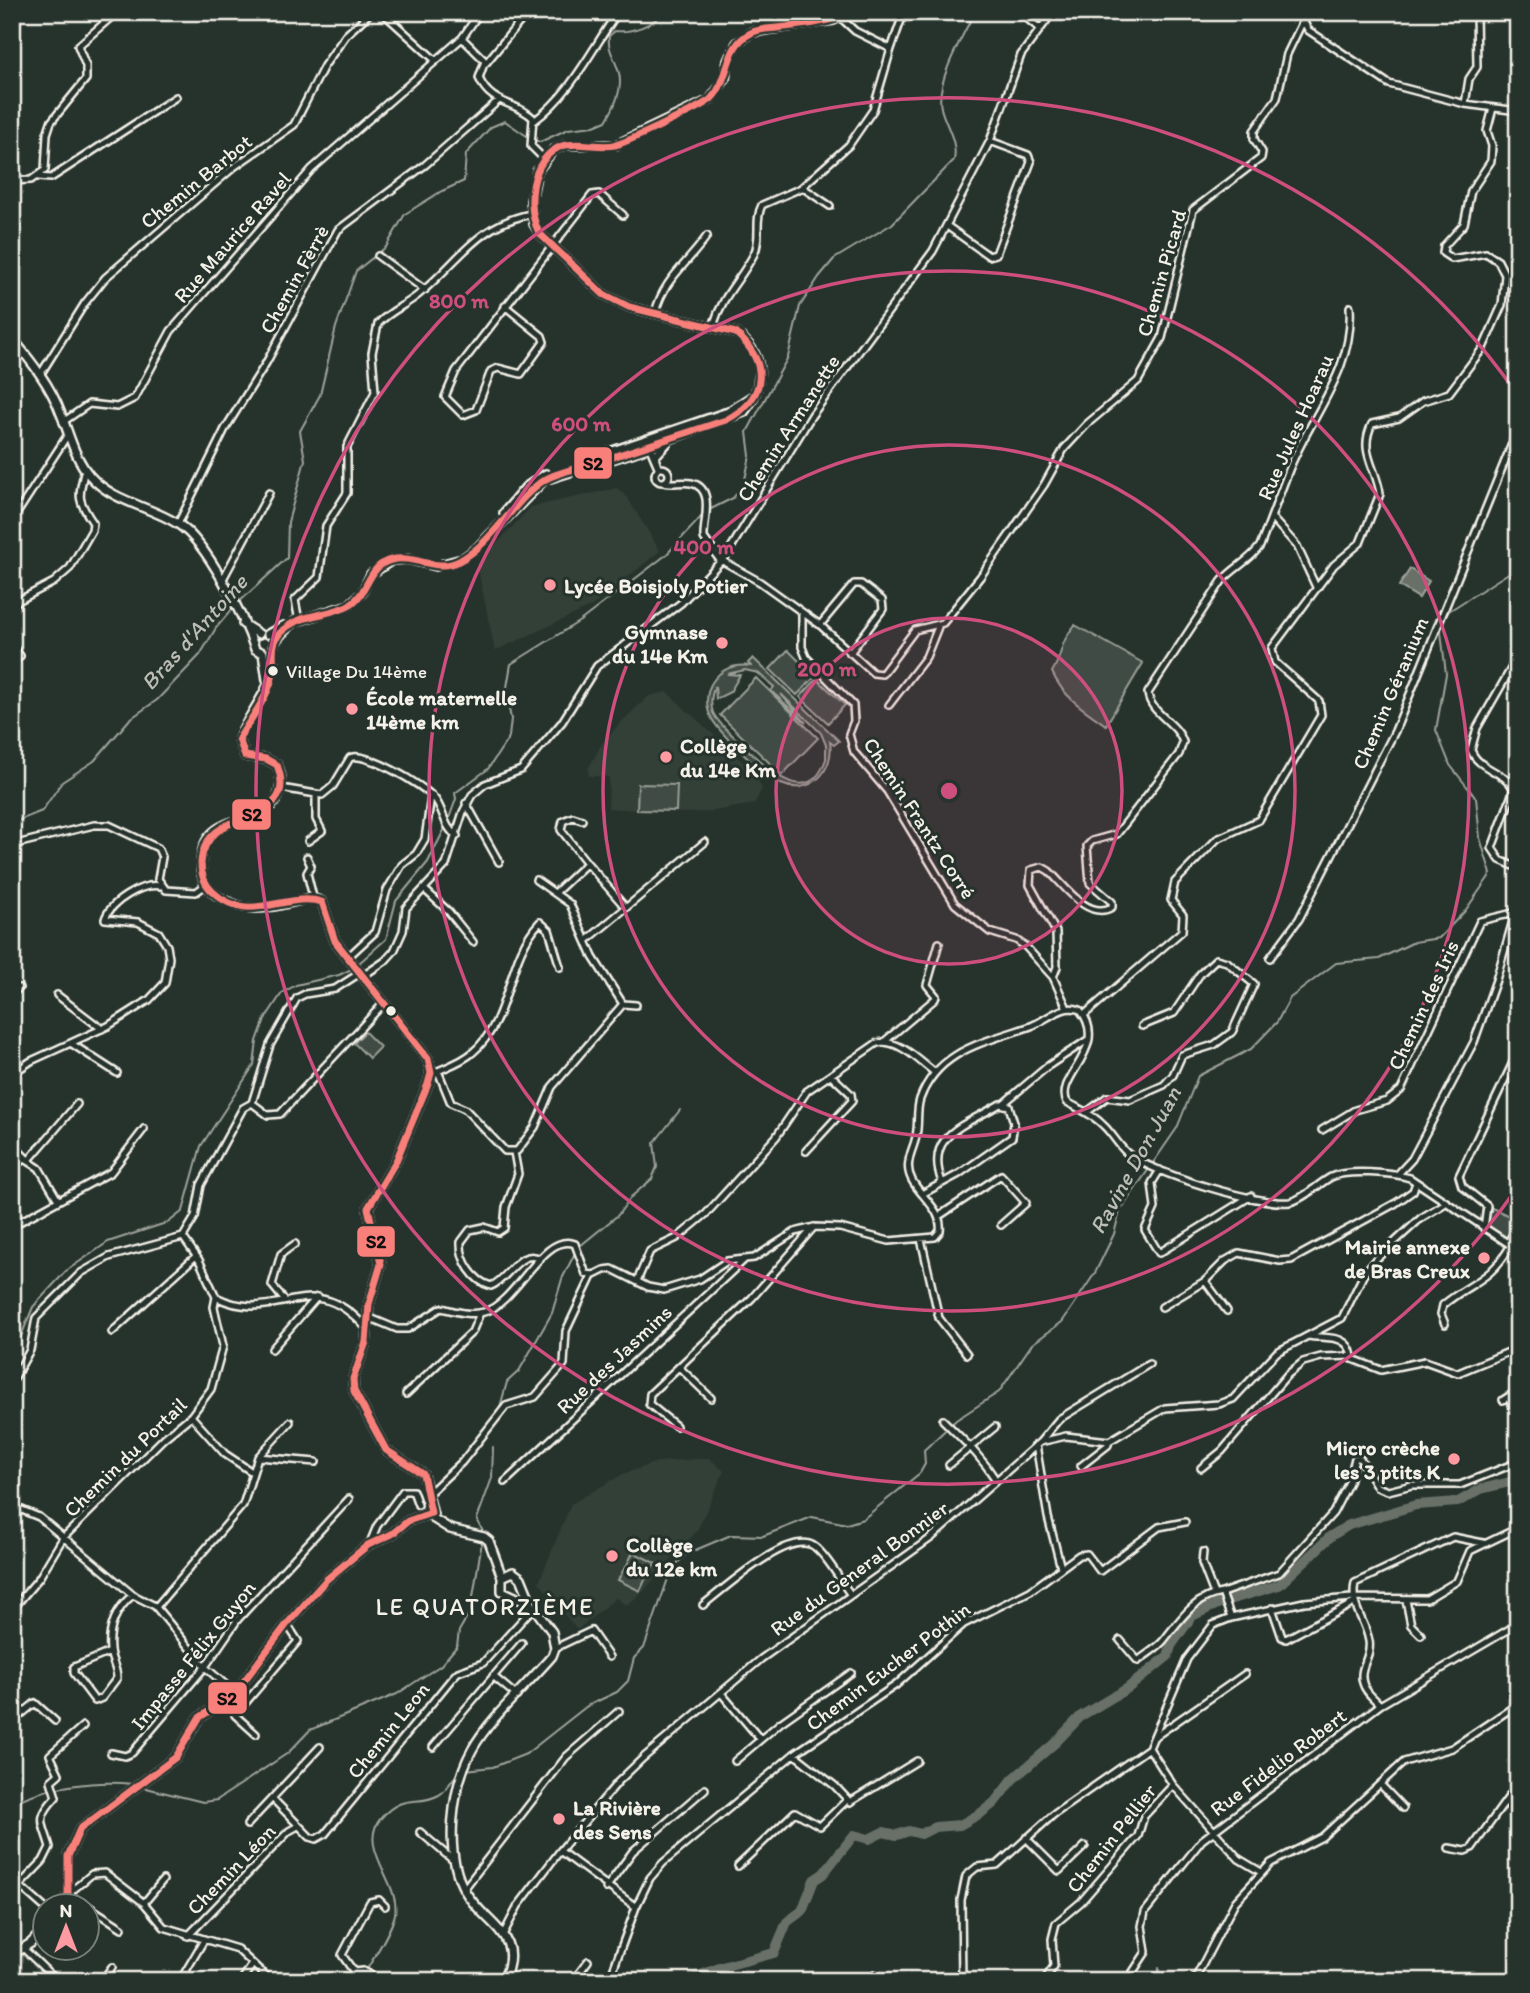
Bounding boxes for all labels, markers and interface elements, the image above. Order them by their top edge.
street label: Chemin Barbot [135,128,257,234]
street label: Rue Maurice Ravel [168,166,296,308]
street label: Chemin Picard [1131,206,1191,339]
street label: Chemin Fèrrè [254,220,334,338]
text: 800 m [429,288,489,313]
street label: Chemin Armanette [731,350,845,506]
street label: Rue Jules Hoarau [1252,350,1338,504]
text: 600 m [551,411,611,436]
line badge: S2 [573,446,613,480]
text: S2 [583,452,603,475]
text: 400 m [674,534,735,559]
water label: Bras d'Antoine [135,568,254,696]
place label: Lycée Boisjoly Potier [564,573,748,599]
marker: Lycée Boisjoly Potier [542,577,558,593]
street label: Chemin Géranium [1347,613,1434,773]
place label: Gymnase du 14e Km [612,619,708,668]
marker: Gymnase du 14e Km [714,635,730,651]
text: 200 m [797,656,857,681]
place label: Village Du 14ème [286,660,427,683]
marker: Village Du 14ème [266,664,280,678]
place label: École maternelle 14ème km [366,685,517,734]
marker: École maternelle 14ème km [344,701,360,717]
place label: Collège du 14e Km [680,733,776,782]
street label: Chemin Frantz Corré [858,733,982,903]
marker: Collège du 14e Km [658,749,674,765]
centre of rings [937,779,961,803]
line badge: S2 [231,798,272,831]
text: S2 [242,803,262,826]
street label: Chemin des Iris [1382,936,1464,1074]
unlabelled marker [384,1004,398,1018]
water label: Ravine Don Juan [1083,1081,1187,1239]
line badge: S2 [356,1225,396,1258]
text: S2 [366,1230,386,1253]
place label: Mairie annexe de Bras Creux [1344,1234,1470,1283]
marker: Mairie annexe de Bras Creux [1476,1250,1492,1266]
street label: Rue des Jasmins [551,1299,677,1419]
street label: Chemin du Portail [58,1392,192,1522]
place label: Micro crèche les 3 ptits K [1326,1435,1441,1485]
marker: Micro crèche les 3 ptits K [1446,1451,1462,1467]
street label: Rue du General Bonnier [765,1495,953,1641]
place label: Collège du 12e km [626,1532,718,1581]
marker: Collège du 12e km [604,1548,620,1564]
street label: Impasse Félix Guyon [125,1575,261,1735]
district label: LE QUATORZIÈME [376,1592,594,1621]
street label: Chemin Eucher Pothin [801,1596,975,1736]
street label: Chemin Leon [341,1677,435,1783]
line badge: S2 [207,1681,248,1715]
text: S2 [217,1687,237,1710]
street label: Rue Fidelio Robert [1205,1703,1351,1821]
street label: Chemin Pellier [1061,1778,1162,1897]
place label: La Rivière des Sens [573,1795,661,1844]
marker: La Rivière des Sens [551,1811,567,1827]
street label: Chemin Léon [181,1818,281,1920]
north arrow [32,1892,102,1962]
text: N [60,1899,72,1922]

